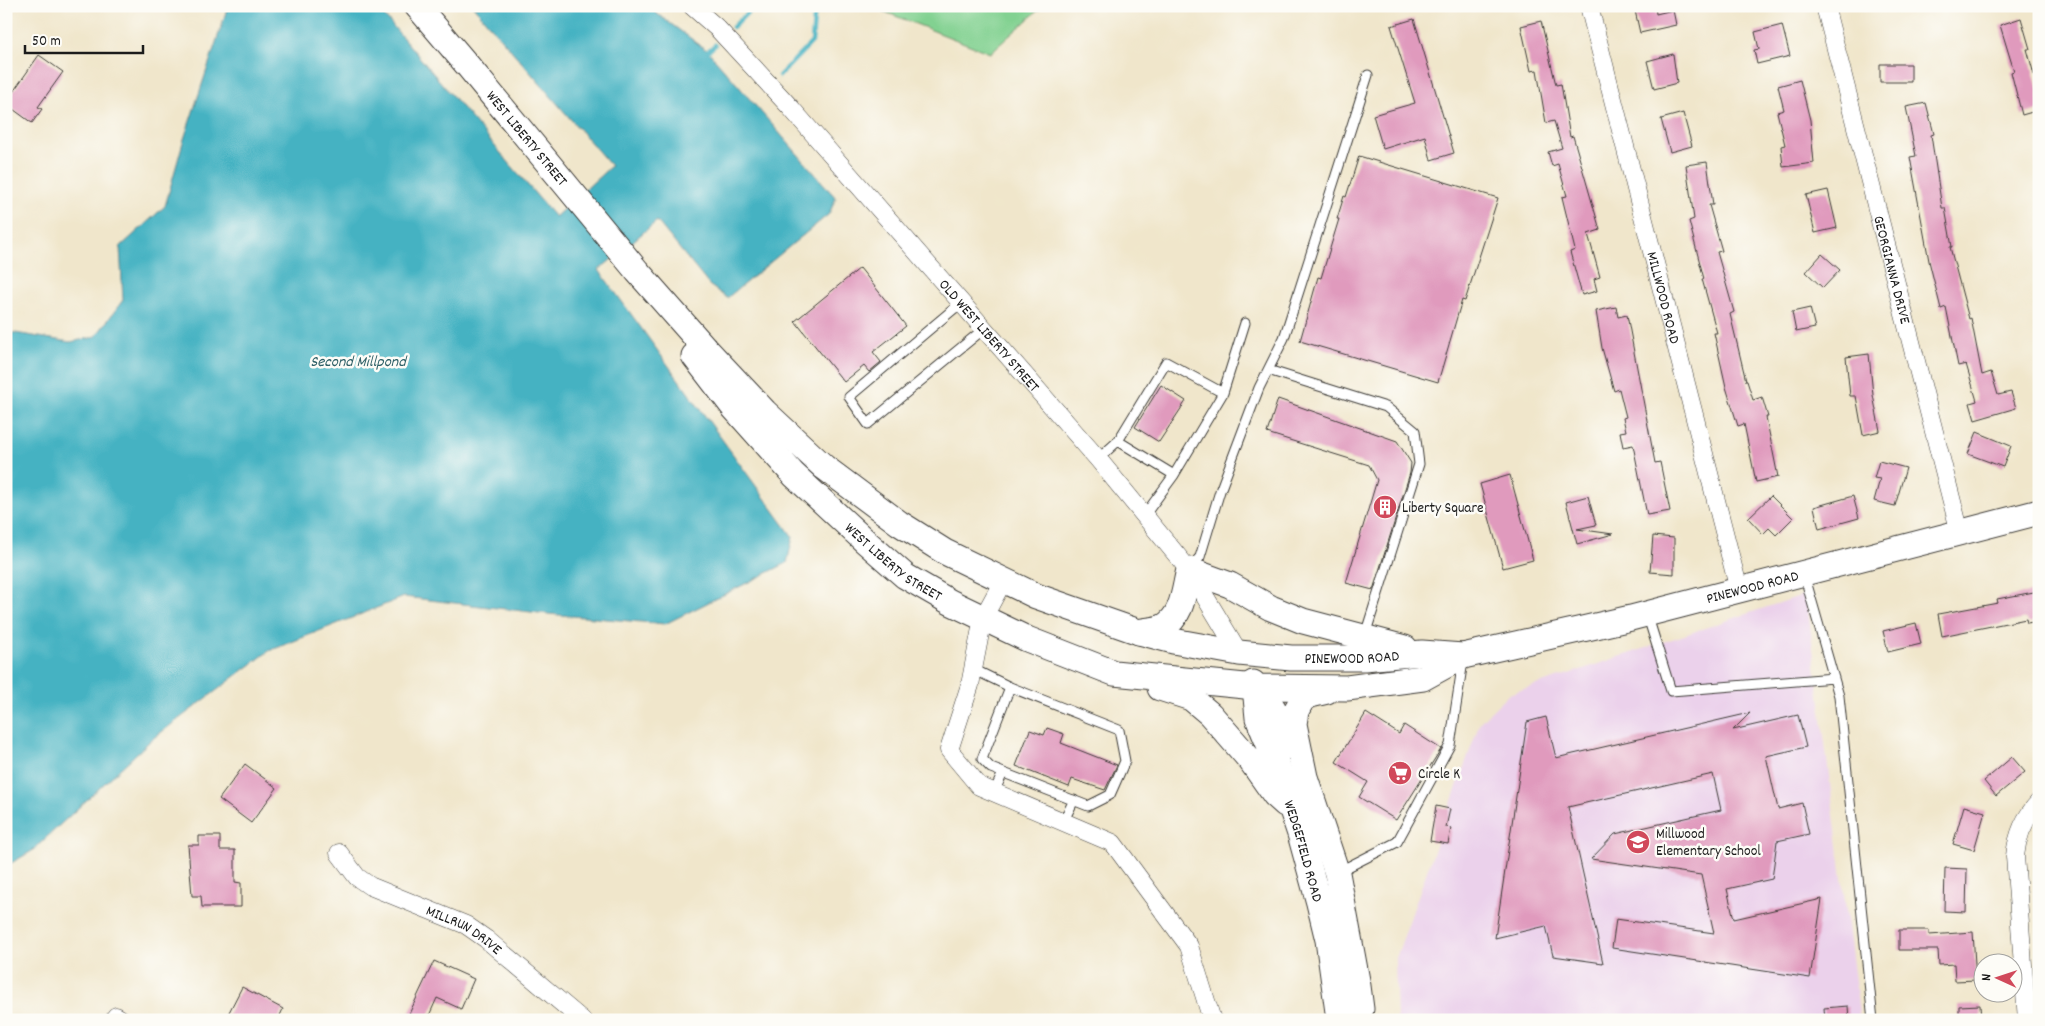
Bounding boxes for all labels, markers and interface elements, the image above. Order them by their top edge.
scale bar [25,22,142,54]
text: 50 m [32,31,61,53]
street label: WEST LIBERTY STREET [480,87,572,192]
street label: GEORGIANNA DRIVE [1866,213,1915,327]
street label: MILLWOOD ROAD [1640,249,1684,347]
street label: OLD WEST LIBERTY STREET [932,275,1044,398]
water label: Second Millpond [310,351,408,374]
building icon: Liberty Square [1372,494,1398,520]
place label: Liberty Square [1402,498,1484,520]
street label: WEST LIBERTY STREET [839,518,945,608]
street label: PINEWOOD ROAD [1704,566,1802,611]
street label: PINEWOOD ROAD [1304,646,1400,671]
supermarket icon: Circle K [1387,760,1413,786]
place label: Circle K [1418,764,1460,786]
street label: WEDGEFIELD ROAD [1277,798,1327,905]
place label: Millwood Elementary School [1656,824,1761,863]
school or university icon: Millwood Elementary School [1625,829,1651,855]
street label: MILLRUN DRIVE [422,901,506,961]
north arrow [1972,954,2022,1004]
text: N [1977,973,1997,981]

